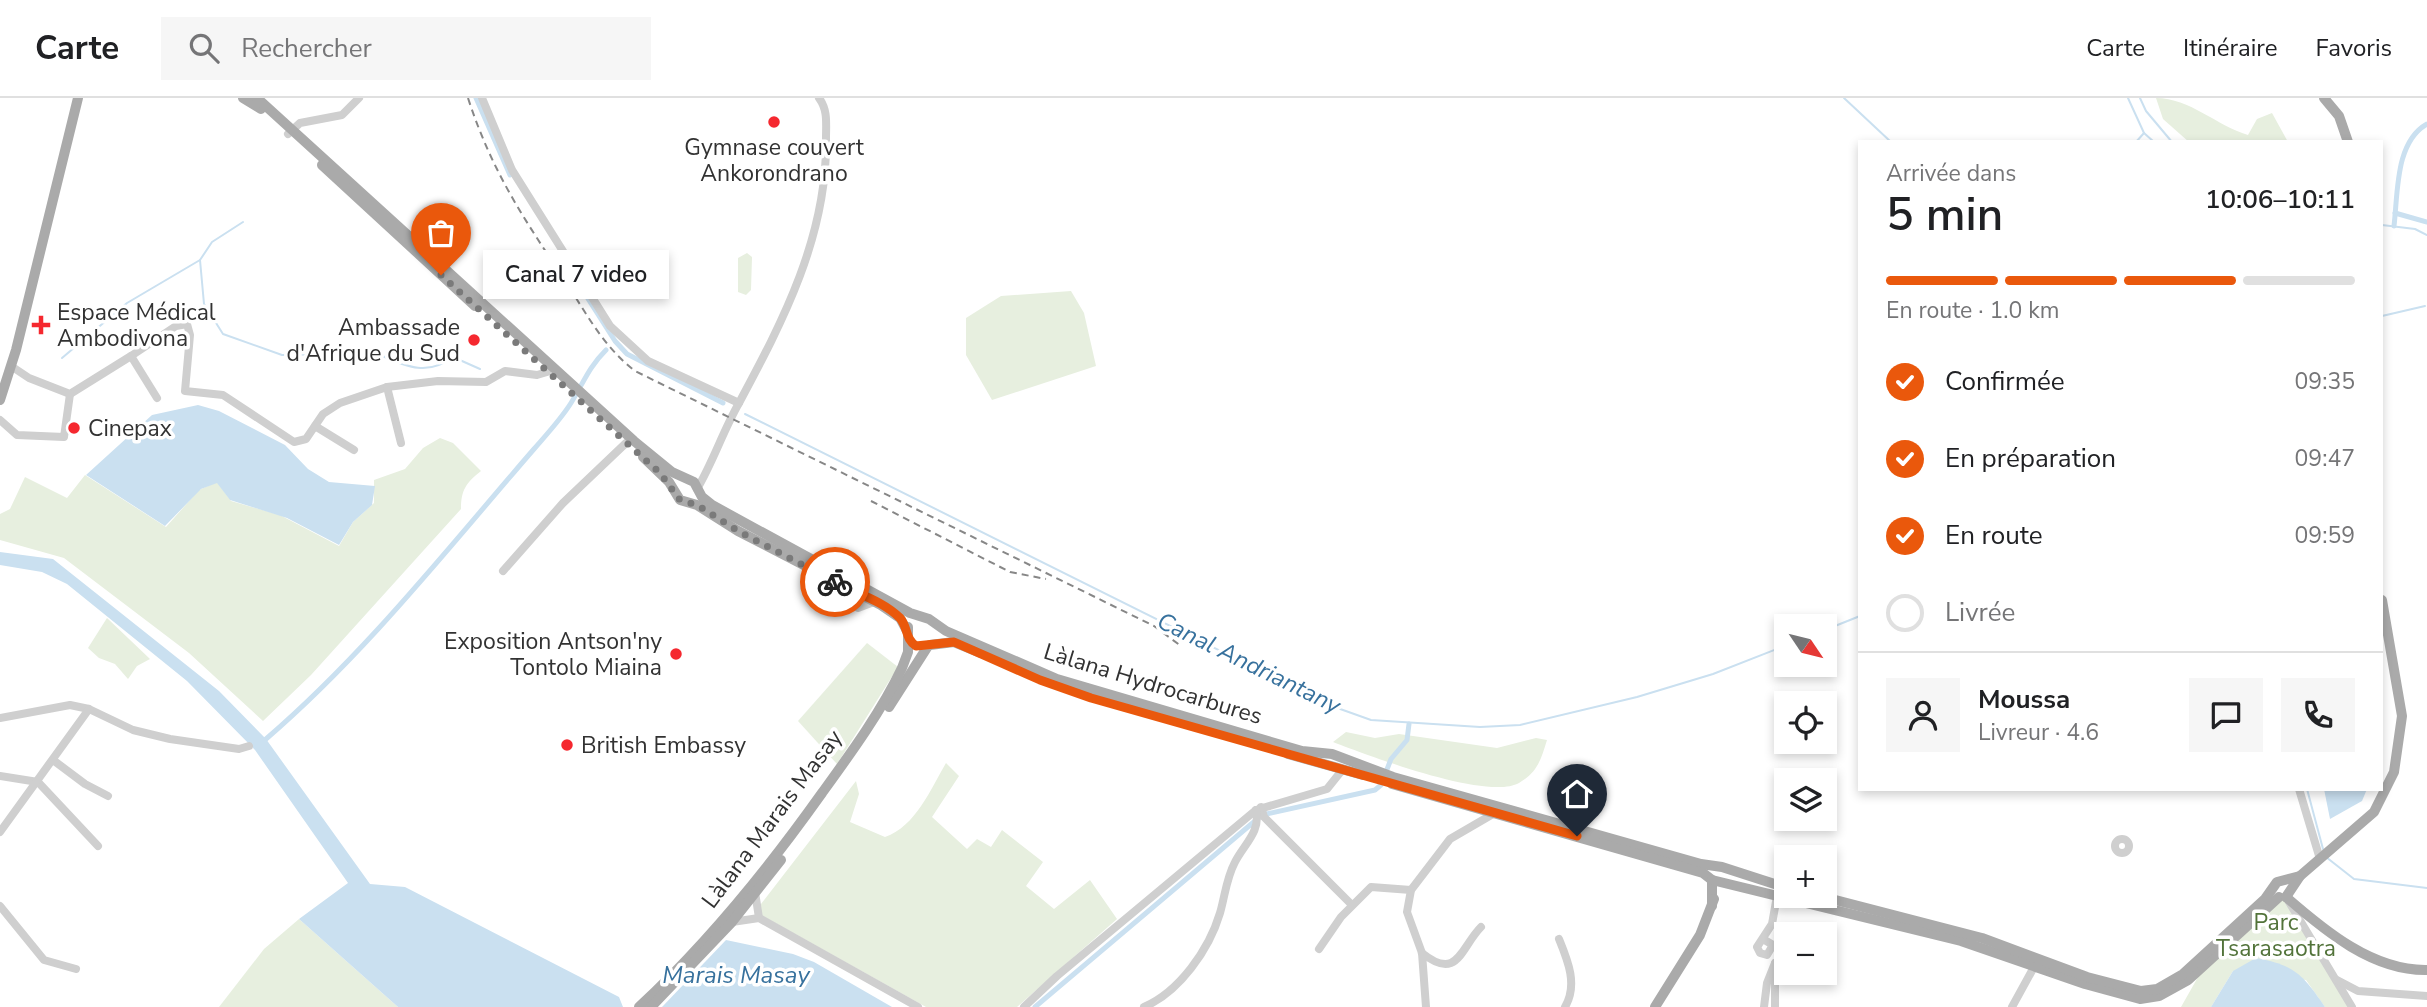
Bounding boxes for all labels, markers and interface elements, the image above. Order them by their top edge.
search box [161,17,651,80]
text: Carte [35,26,119,71]
icon: search [185,29,223,67]
text: Rechercher [241,31,372,66]
text: Carte [2086,32,2145,64]
text: Itinéraire [2183,32,2277,64]
text: Favoris [2315,32,2392,64]
marker: Gymnase couvert Ankorondrano [766,114,782,130]
place label: Gymnase couvert Ankorondrano [684,132,865,189]
text: Arrivée dans [1886,158,2016,189]
text: 10:06–10:11 [2205,182,2355,217]
text: 5 min [1886,183,2003,246]
pin [411,203,471,275]
icon: bag [422,214,460,252]
callout: Canal 7 video [483,250,668,300]
text: Canal 7 video [505,259,647,290]
text: En route · 1.0 km [1886,295,2059,326]
place label: Espace Médical Ambodivona [57,297,216,354]
place label: Ambassade d'Afrique du Sud [287,312,460,369]
marker: Espace Médical Ambodivona [31,315,51,335]
marker: Ambassade d'Afrique du Sud [466,332,482,348]
icon: check [1886,363,1924,401]
text: Confirmée [1945,364,2065,399]
text: 09:35 [2295,366,2355,397]
place label: Cinepax [88,413,172,444]
marker: Cinepax [66,420,82,436]
icon: check [1886,440,1924,478]
text: En préparation [1945,441,2116,476]
text: 09:47 [2295,443,2355,474]
icon: check [1886,517,1924,555]
text: En route [1945,518,2043,553]
text: 09:59 [2295,520,2355,551]
courier [800,547,870,617]
icon: bike [816,563,854,601]
text: Livrée [1945,595,2015,630]
water label: Canal Andriantany [1152,605,1348,722]
north arrow [1774,614,1838,677]
map controls [1774,614,1837,985]
place label: Exposition Antson'ny Tontolo Miaina [444,626,662,683]
street label: Làlana Hydrocarbures [1040,636,1266,732]
marker: Exposition Antson'ny Tontolo Miaina [668,646,684,662]
button: person [1886,678,1960,752]
button: chat [2189,678,2263,752]
button: phone [2281,678,2355,752]
text: Moussa [1978,682,2070,717]
button: locate [1774,691,1837,754]
text: Livreur · 4.6 [1978,717,2099,748]
street label: Làlana Marais Masay [695,723,850,915]
place label: British Embassy [581,730,746,761]
marker: British Embassy [559,737,575,753]
pin [1547,764,1607,836]
button: layers [1774,768,1837,831]
icon: home [1558,775,1596,813]
button: + [1774,845,1837,908]
park label: Parc Tsarasaotra [2216,907,2336,964]
button: − [1774,922,1837,985]
water label: Marais Masay [662,959,811,991]

